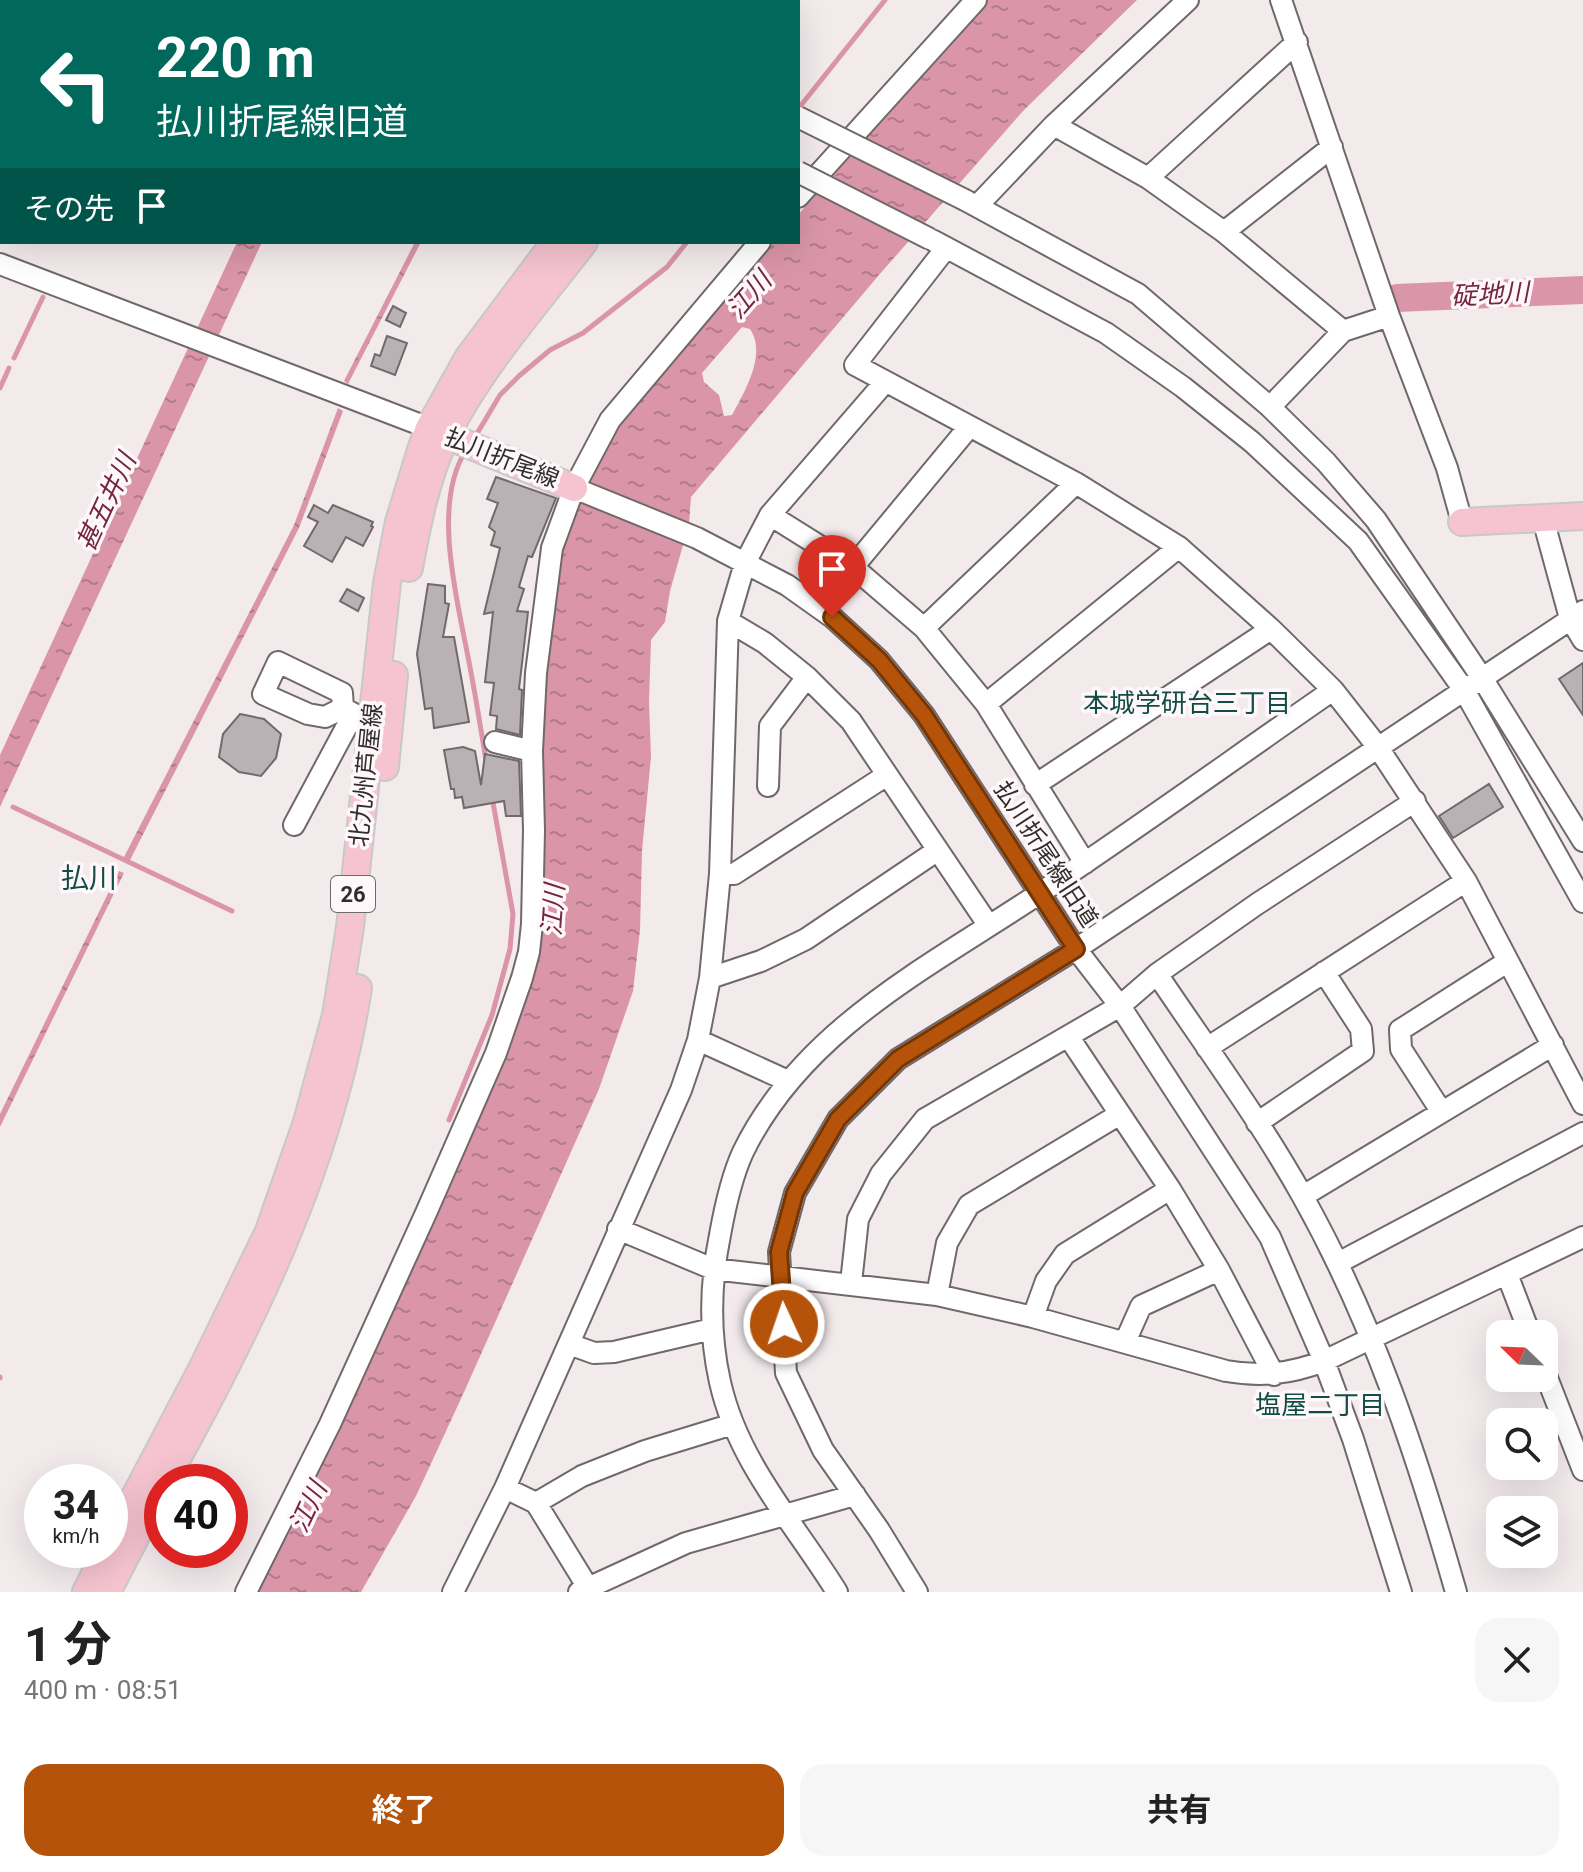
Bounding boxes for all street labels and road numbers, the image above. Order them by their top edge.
street label: 払川折尾線 [441,423,563,493]
street label: 北九州芦屋線 [345,702,387,848]
street label: 払川折尾線旧道 [989,776,1103,932]
road number: 26 [331,876,375,912]

